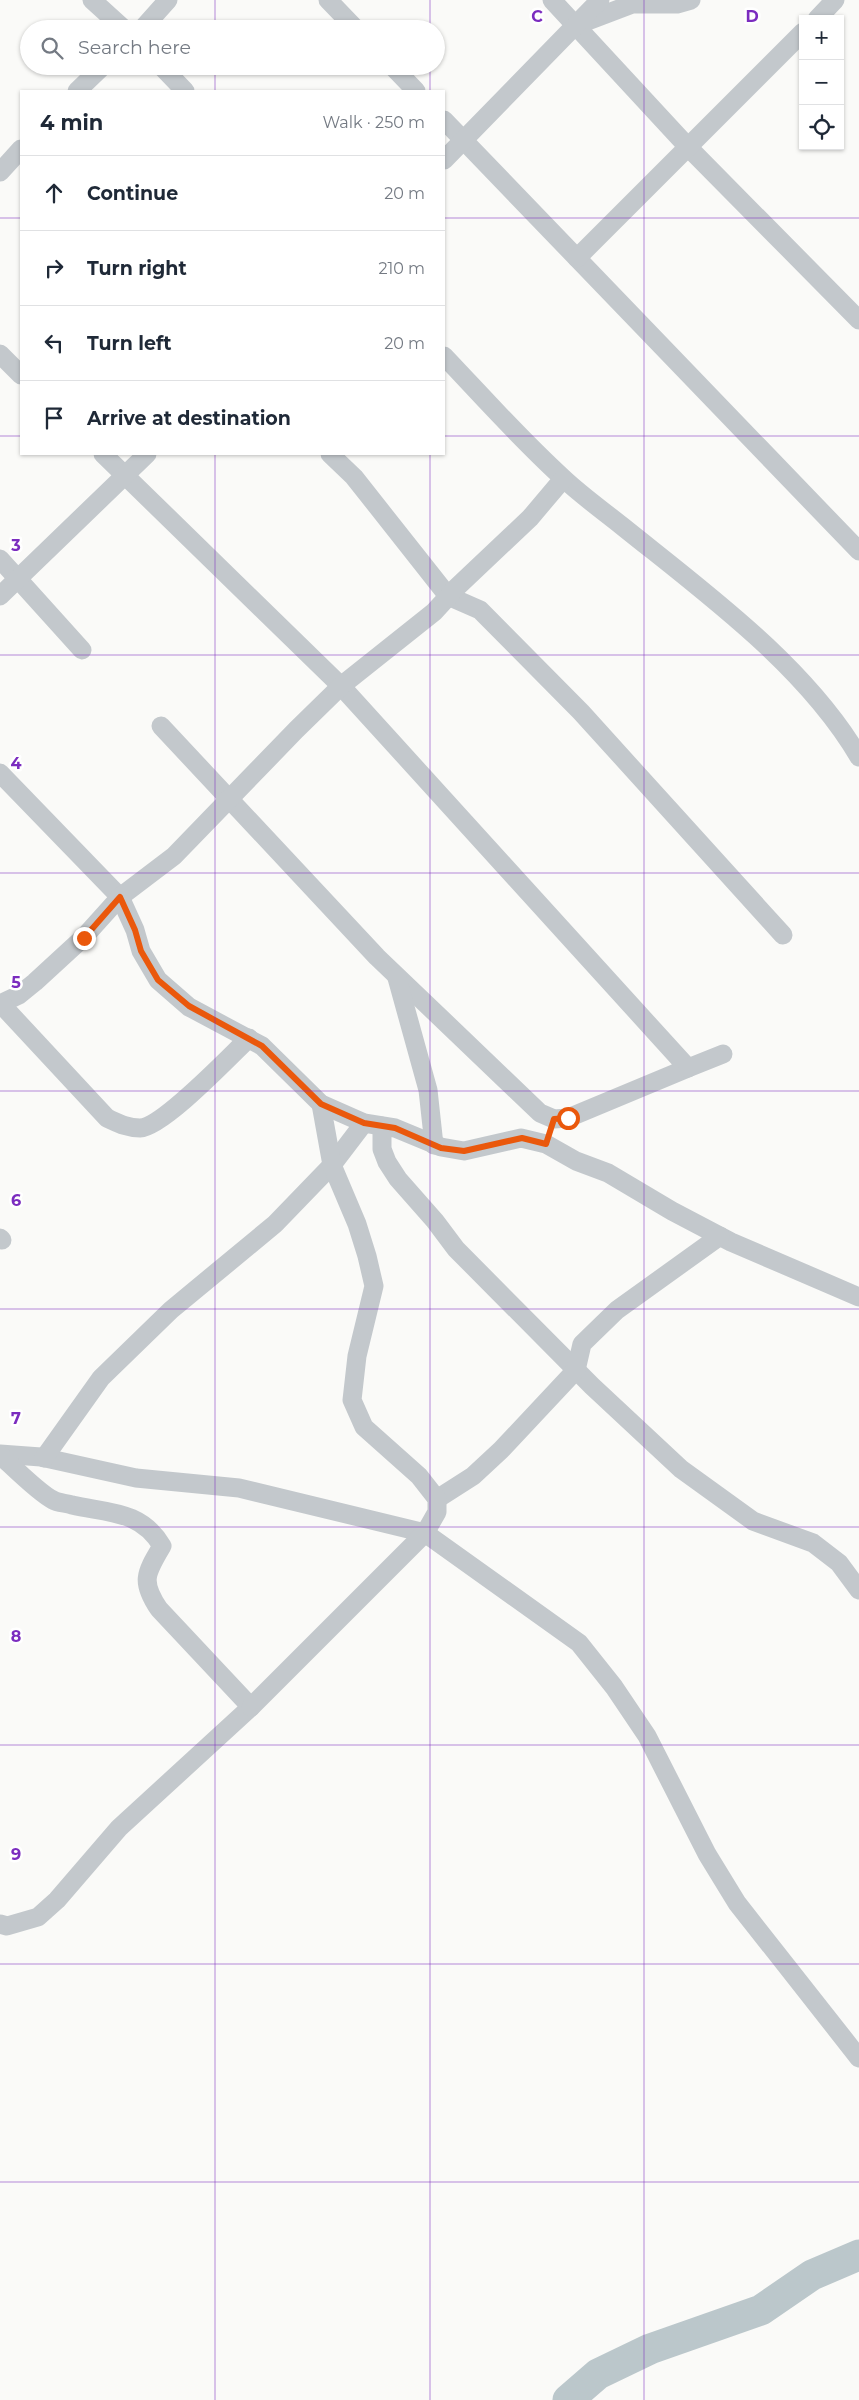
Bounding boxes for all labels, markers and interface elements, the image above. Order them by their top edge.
text: C [531,7,543,26]
text: D [745,7,759,26]
map controls [799,15,844,150]
button: + [799,15,844,60]
search box [20,20,445,75]
icon: search [38,34,66,62]
text: Search here [78,36,191,59]
button: − [799,60,844,105]
button: locate [799,105,844,150]
text: 4 min [40,110,103,135]
text: Walk · 250 m [322,113,425,132]
icon: ahead [40,179,68,207]
text: Continue [87,182,178,205]
text: 20 m [384,184,425,203]
icon: right [40,254,68,282]
text: Turn right [87,257,187,280]
text: 210 m [378,259,425,278]
icon: left [40,329,68,357]
text: Turn left [87,332,172,355]
text: 20 m [384,334,425,353]
icon: arrive [40,404,68,432]
text: Arrive at destination [87,407,291,430]
text: 3 [10,536,21,555]
text: 4 [10,754,22,773]
route end [73,927,96,950]
text: 5 [11,973,21,992]
route start [557,1107,580,1130]
text: 6 [11,1191,21,1210]
text: 7 [11,1409,21,1428]
text: 8 [11,1627,21,1646]
text: 9 [11,1845,21,1864]

